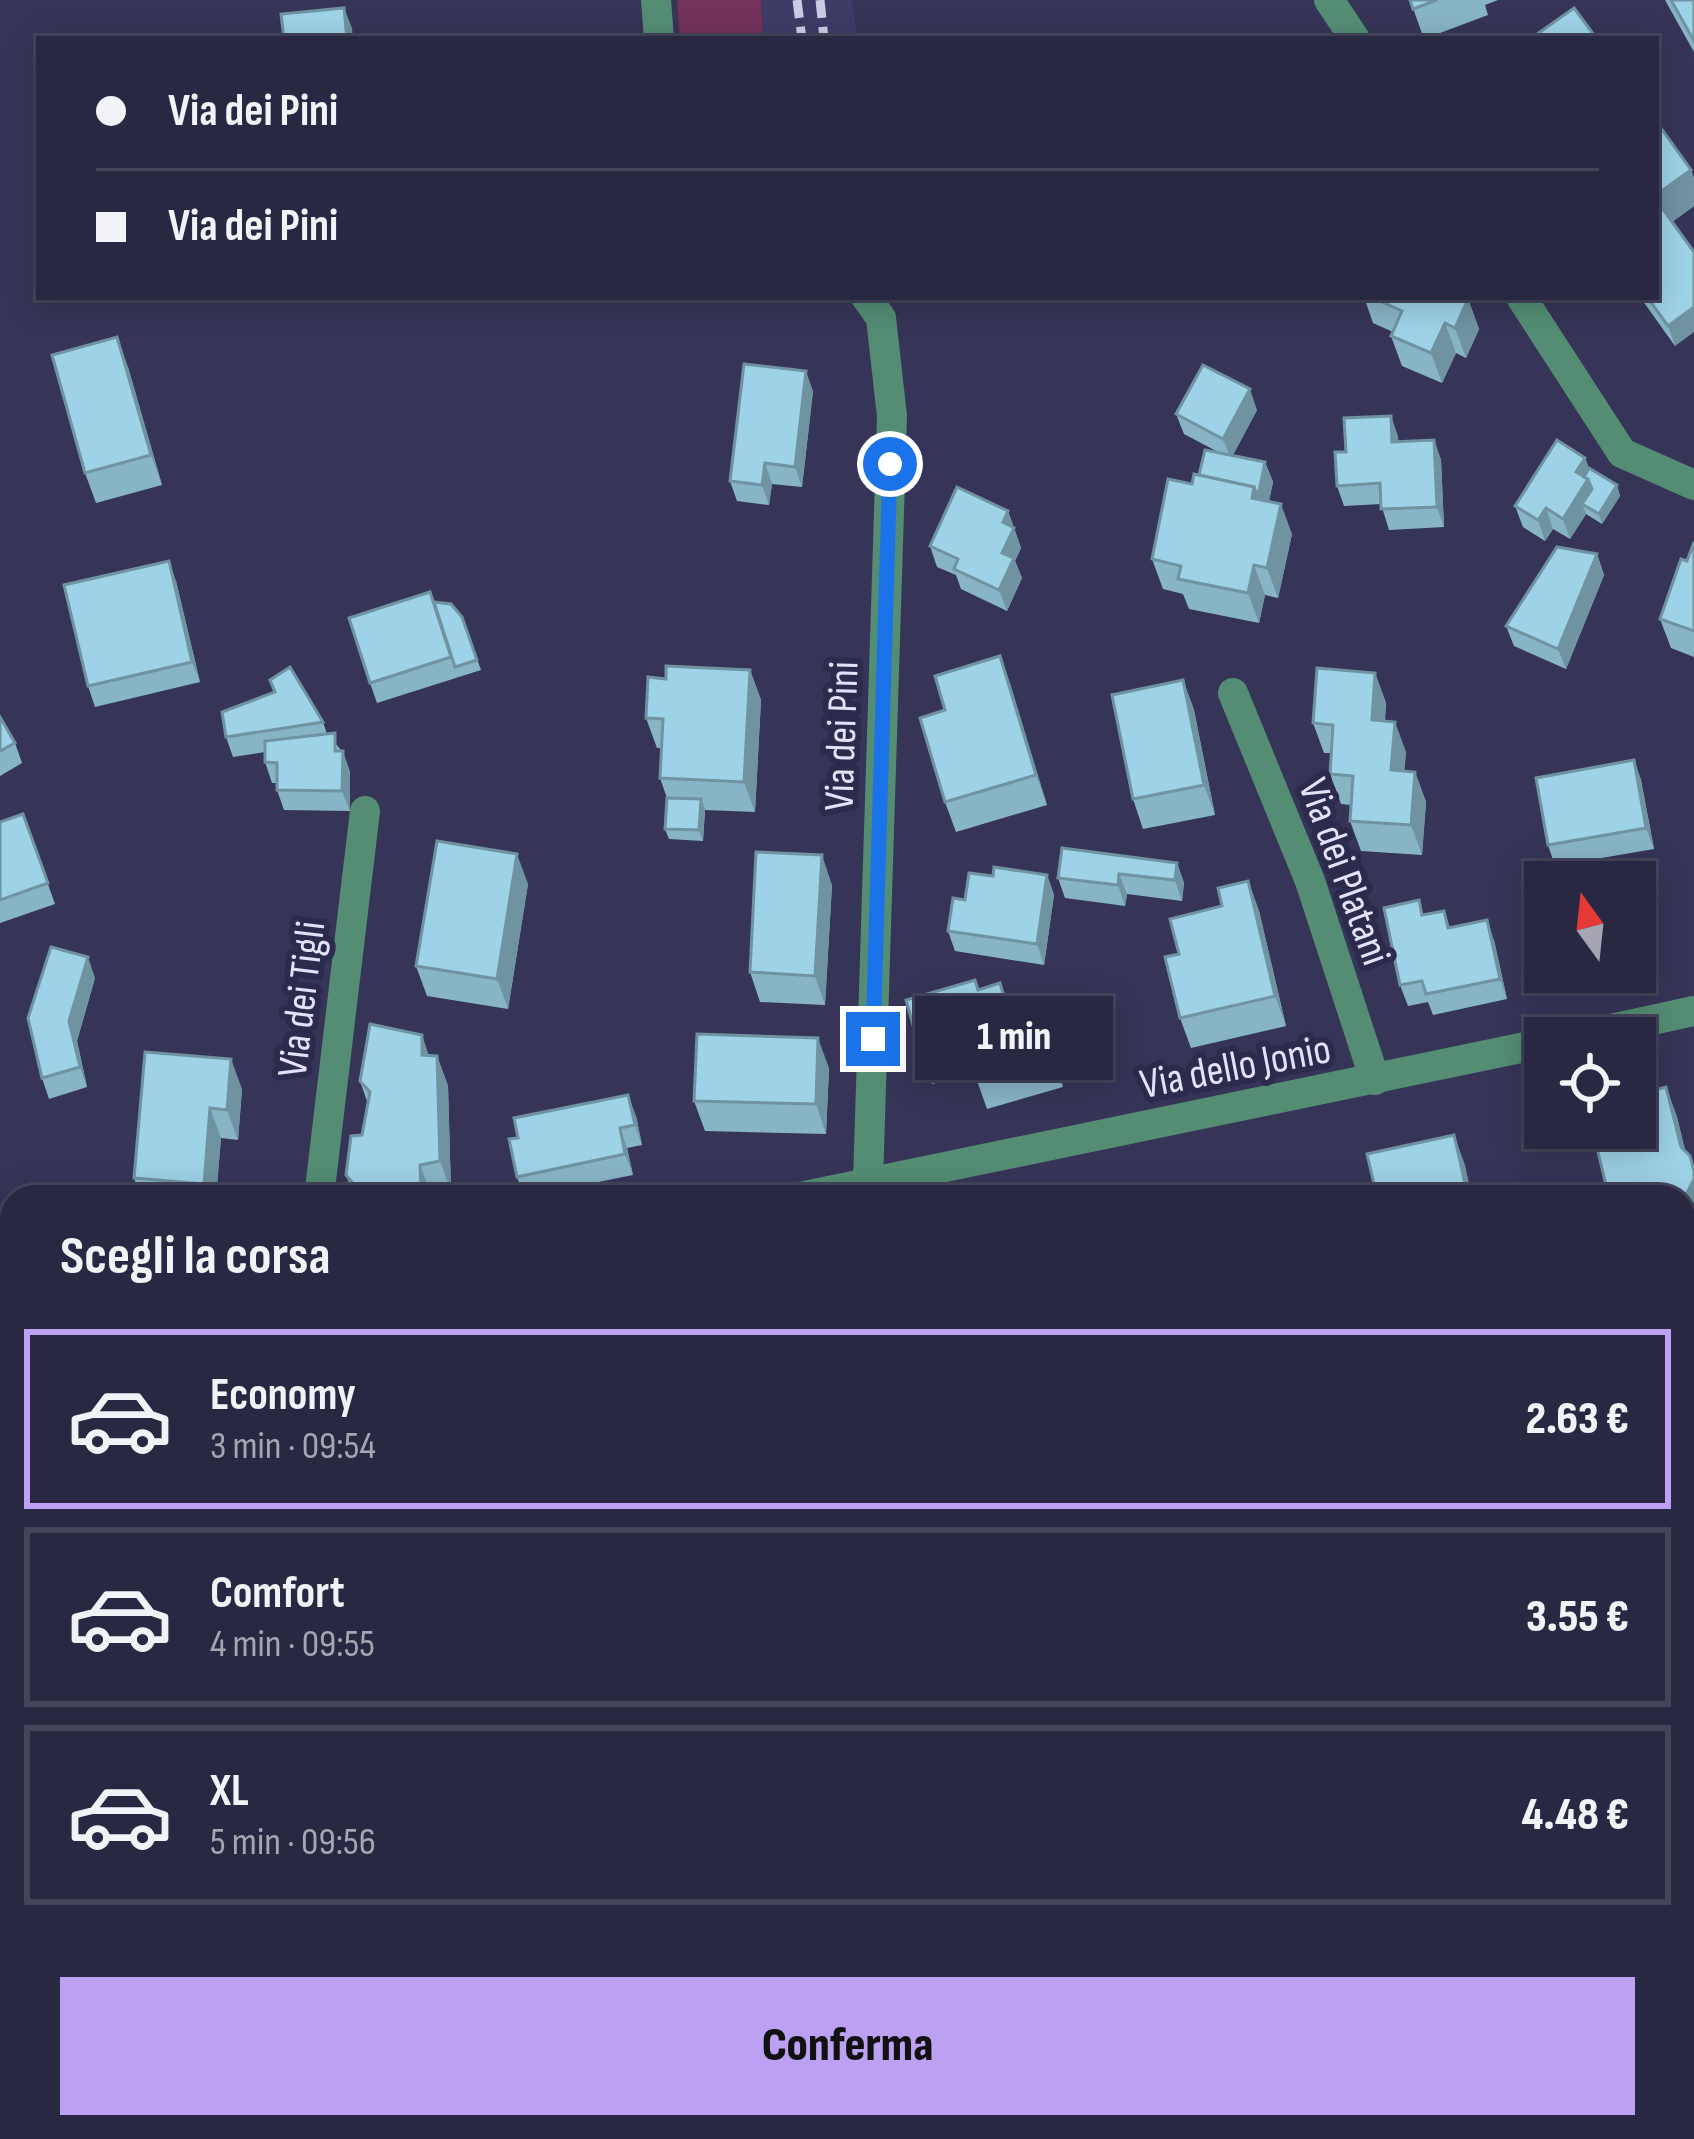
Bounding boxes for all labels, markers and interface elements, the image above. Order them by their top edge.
text: Via dei Pini [168,84,338,139]
text: Via dei Pini [168,199,338,254]
route start [863,437,917,491]
street label: Via dei Pini [814,660,871,812]
street label: Via dei Platani [1286,772,1401,972]
north arrow [1524,861,1656,993]
map controls [1524,861,1656,1149]
street label: Via dei Tigli [268,918,337,1080]
callout: 1 min [915,997,1113,1081]
route end [846,1012,900,1066]
text: 1 min [977,1014,1051,1061]
button: locate [1524,1017,1656,1149]
street label: Via dello Jonio [1136,1024,1335,1111]
text: Scegli la corsa [60,1224,331,1289]
icon: car [66,1365,174,1473]
text: Economy [210,1368,356,1423]
text: 2.63 € [1526,1392,1629,1447]
text: 3 min · 09:54 [210,1423,376,1470]
icon: car [66,1563,174,1671]
text: Comfort [210,1566,345,1621]
text: 3.55 € [1526,1590,1629,1645]
text: 4 min · 09:55 [210,1621,375,1668]
icon: car [66,1761,174,1869]
text: XL [210,1764,249,1819]
text: 4.48 € [1522,1788,1629,1843]
text: 5 min · 09:56 [210,1819,376,1866]
button: Conferma [60,1977,1635,2115]

